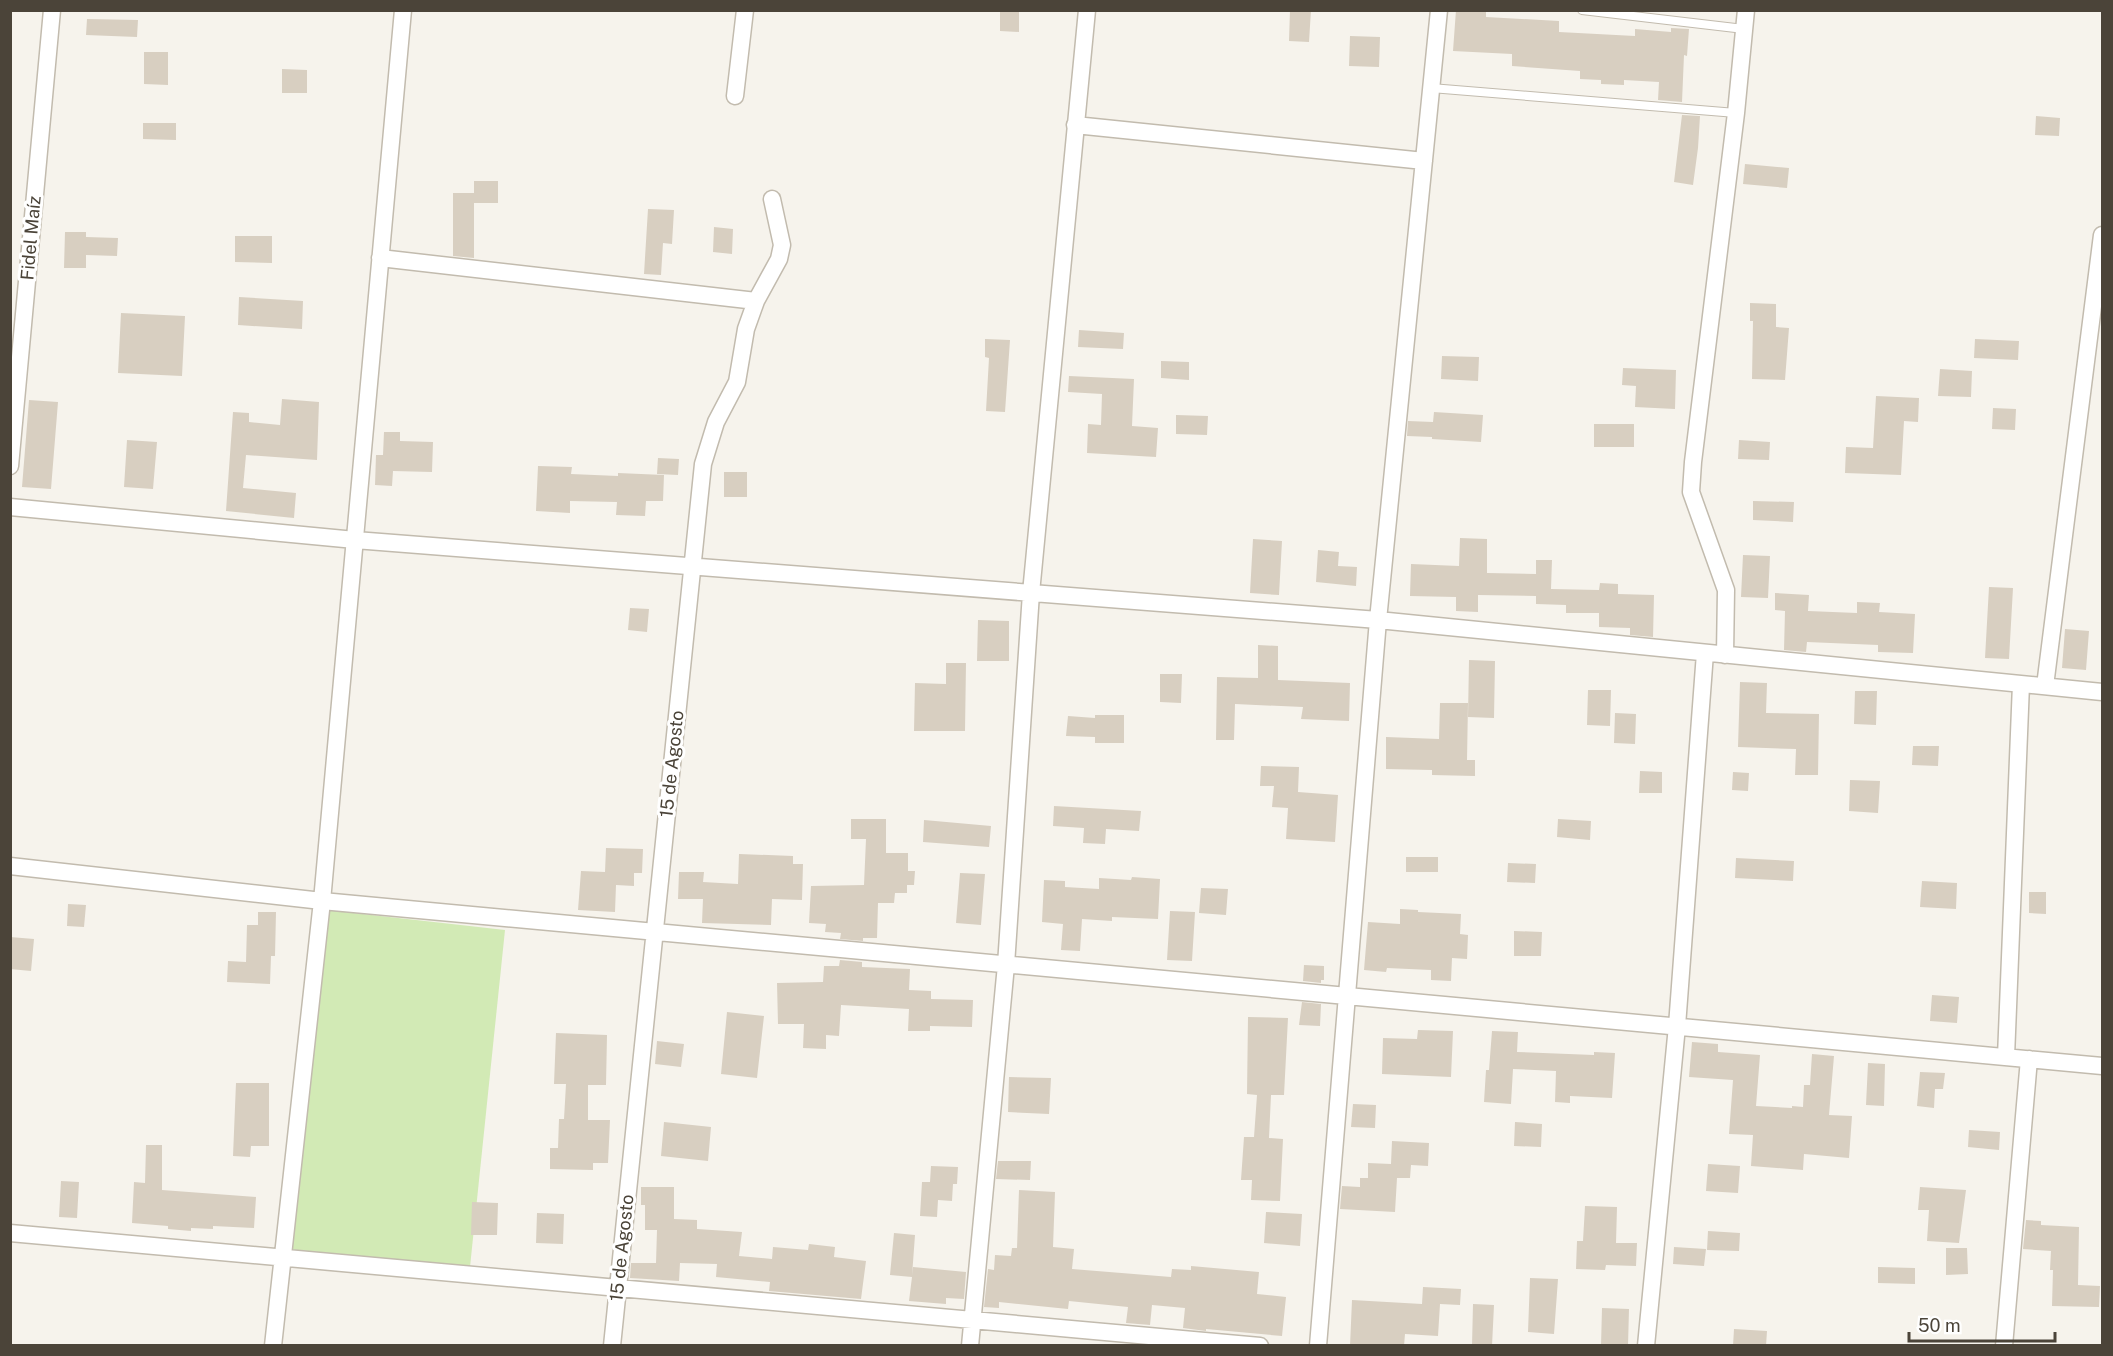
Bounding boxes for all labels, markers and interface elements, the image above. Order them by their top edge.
street label: Fidel Maíz [16,195,45,281]
street label: 15 de Agosto [655,709,688,819]
street label: 15 de Agosto [605,1193,638,1303]
scale bar [1909,1305,2054,1343]
text: 50 m [1918,1315,1961,1336]

